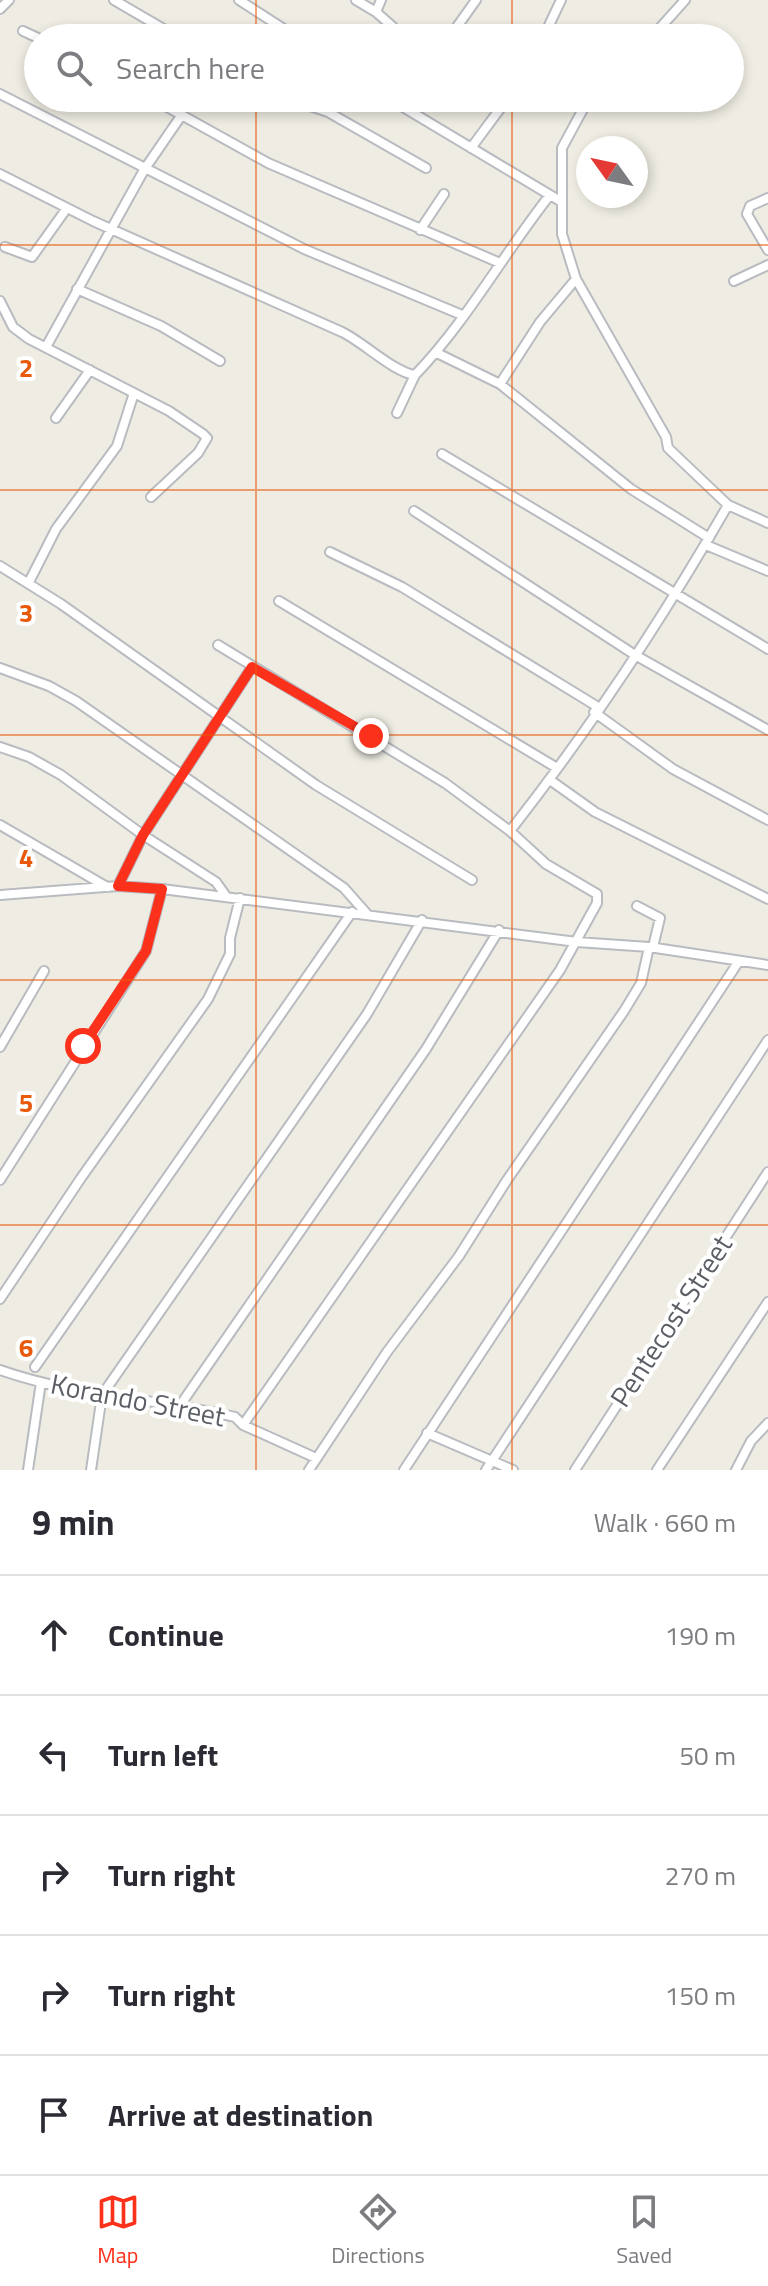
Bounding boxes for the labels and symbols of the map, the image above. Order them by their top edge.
north arrow [576,136,648,208]
text: 2 [19,348,33,387]
text: 3 [19,593,33,632]
route end [353,718,389,754]
text: 4 [19,838,33,877]
route start [65,1028,101,1064]
text: 5 [19,1083,33,1122]
street label: Pentecost Street [599,1226,743,1415]
text: 6 [19,1328,33,1367]
street label: Korando Street [47,1362,229,1438]

